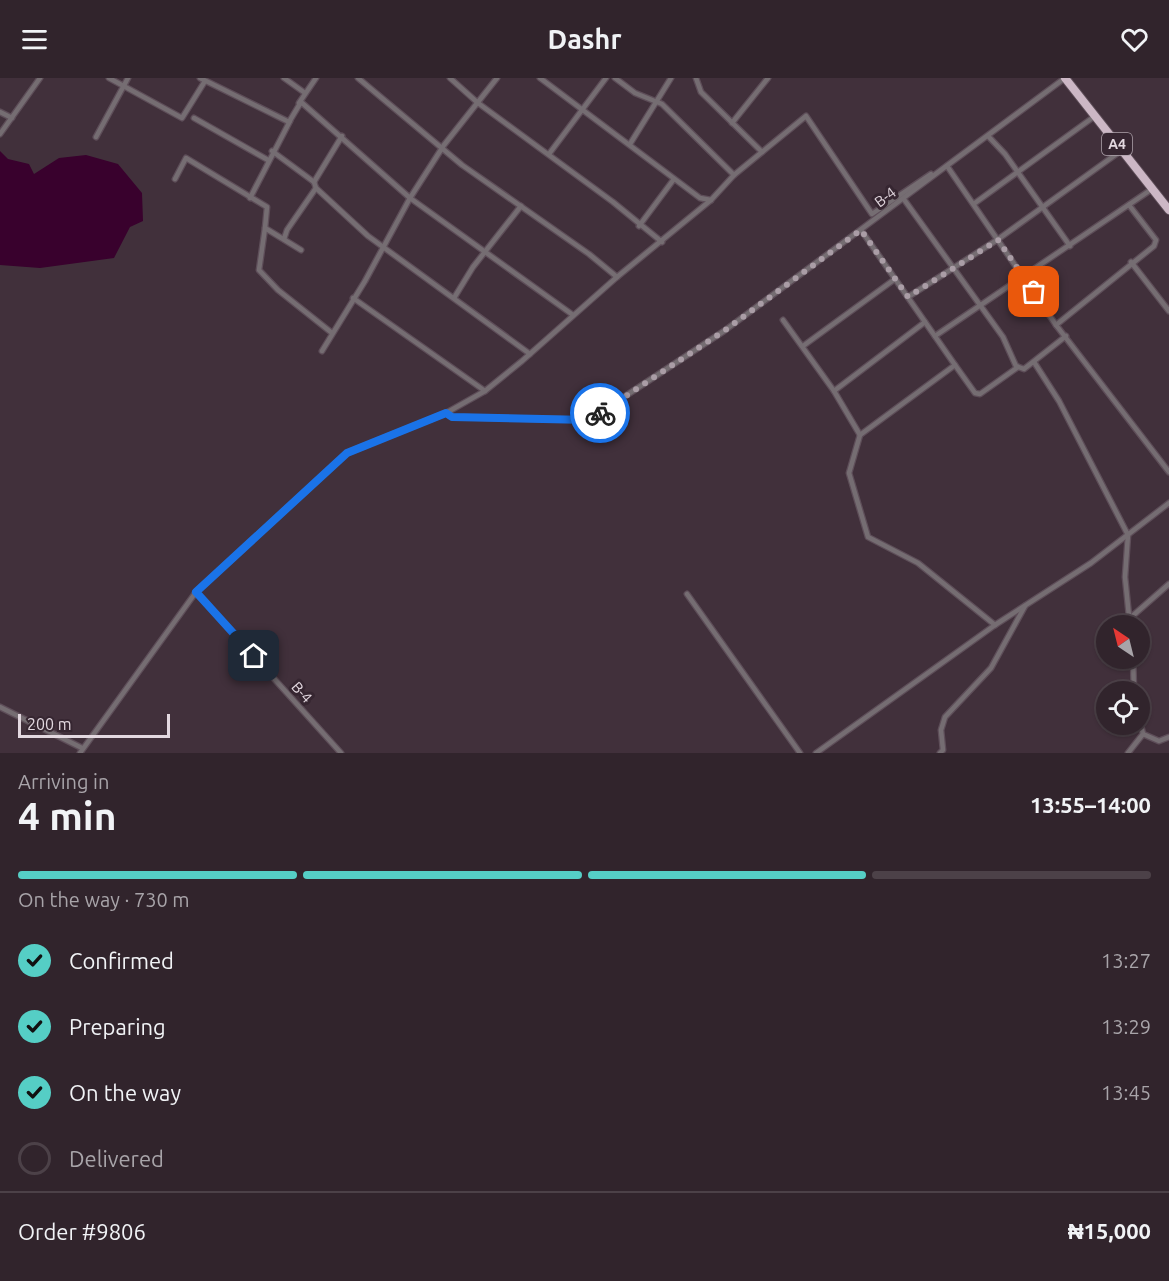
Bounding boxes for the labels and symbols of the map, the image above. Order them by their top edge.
road number: A4 [1102,133,1132,155]
street label: B-4 [871,183,899,211]
pin [1008,266,1059,317]
courier [570,383,630,443]
north arrow [1096,615,1150,669]
pin [228,630,279,681]
street label: B-4 [288,678,316,706]
scale bar [18,711,170,738]

